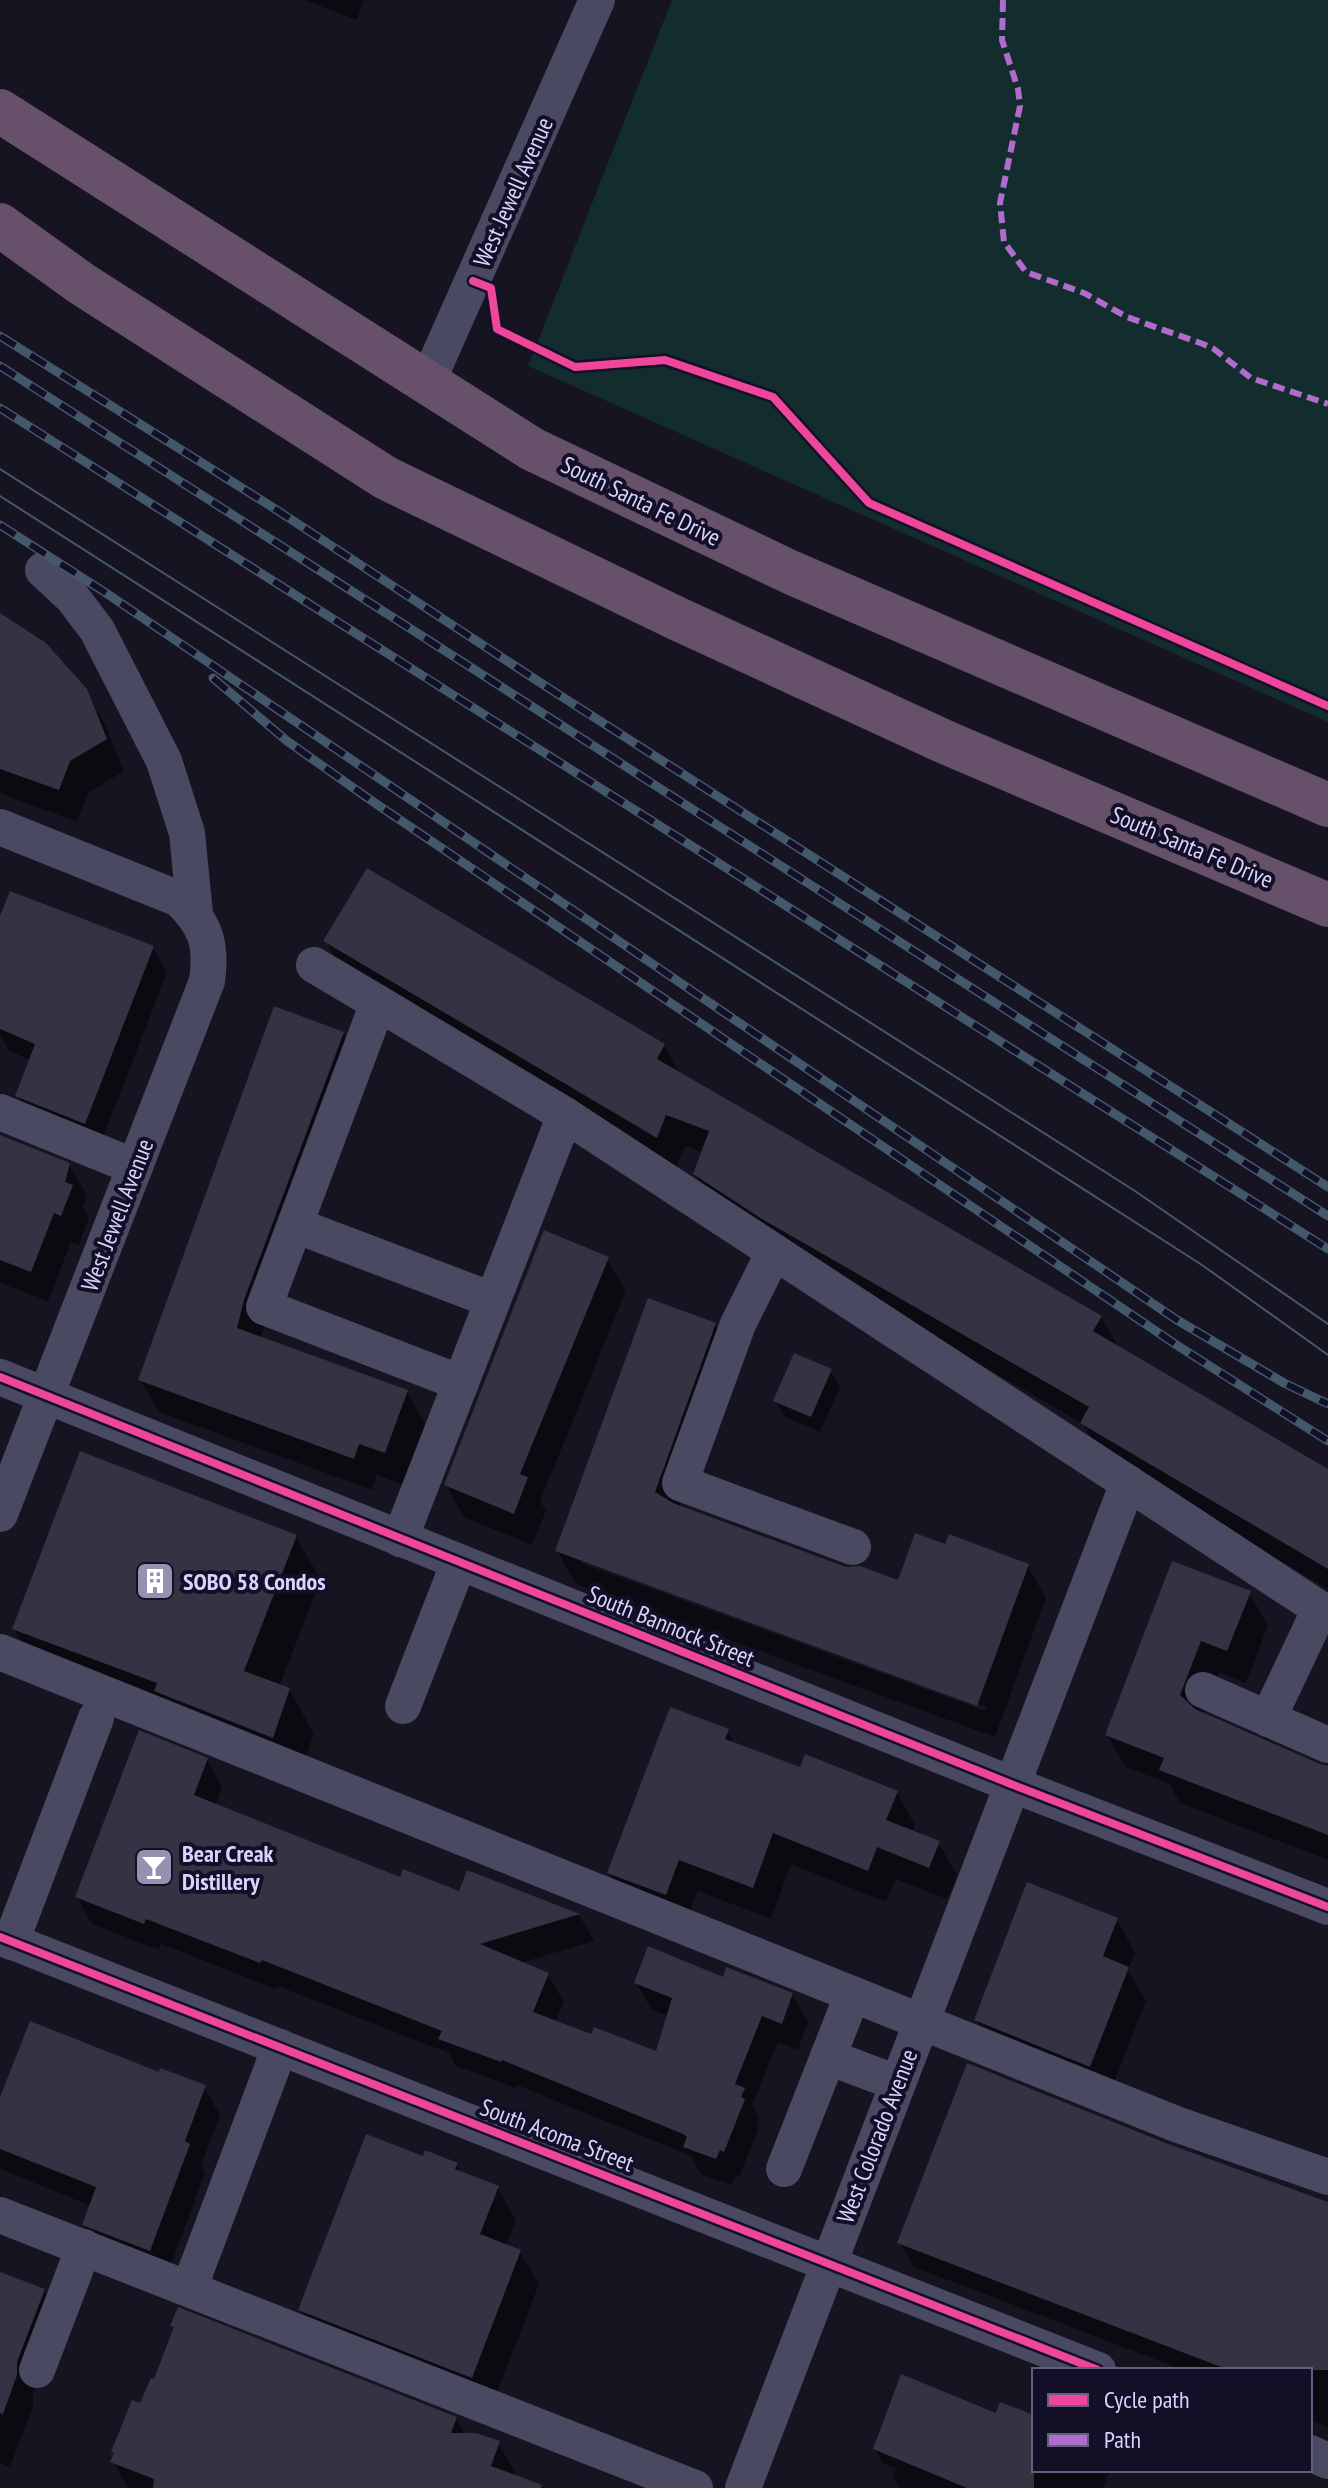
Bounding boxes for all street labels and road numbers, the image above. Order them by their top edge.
street label: West Jewell Avenue [466,112,560,272]
street label: South Santa Fe Drive [556,449,726,553]
street label: South Santa Fe Drive [1106,799,1278,895]
street label: West Jewell Avenue [74,1134,160,1296]
street label: South Bannock Street [583,1578,760,1674]
street label: West Colorado Avenue [830,2045,924,2227]
street label: South Acoma Street [476,2091,639,2179]

